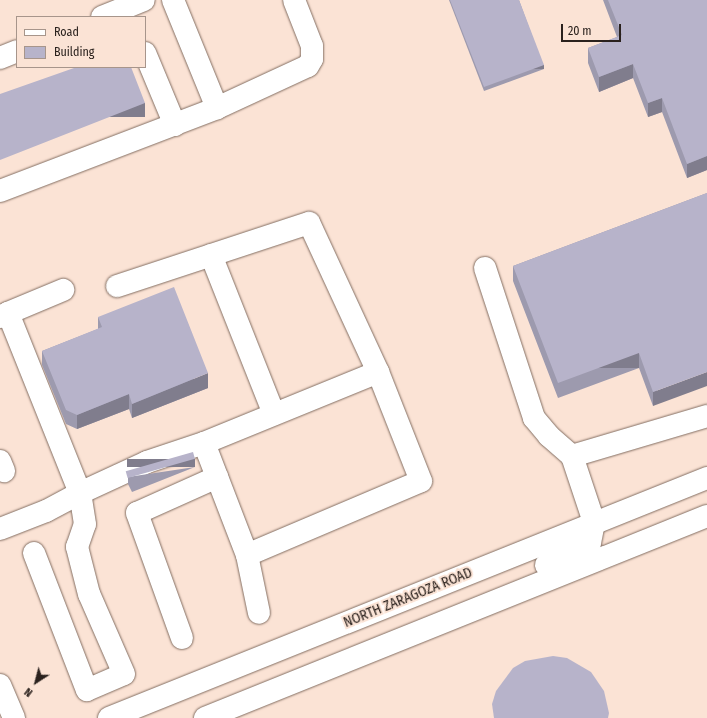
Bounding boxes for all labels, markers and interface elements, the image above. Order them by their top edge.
legend [16,16,146,68]
scale bar [563,16,623,42]
text: 20 m [568,24,592,38]
text: Road [54,25,79,39]
text: Building [54,45,94,59]
street label: NORTH ZARAGOZA ROAD [341,565,475,631]
north arrow [16,662,56,702]
text: N [22,685,35,699]

